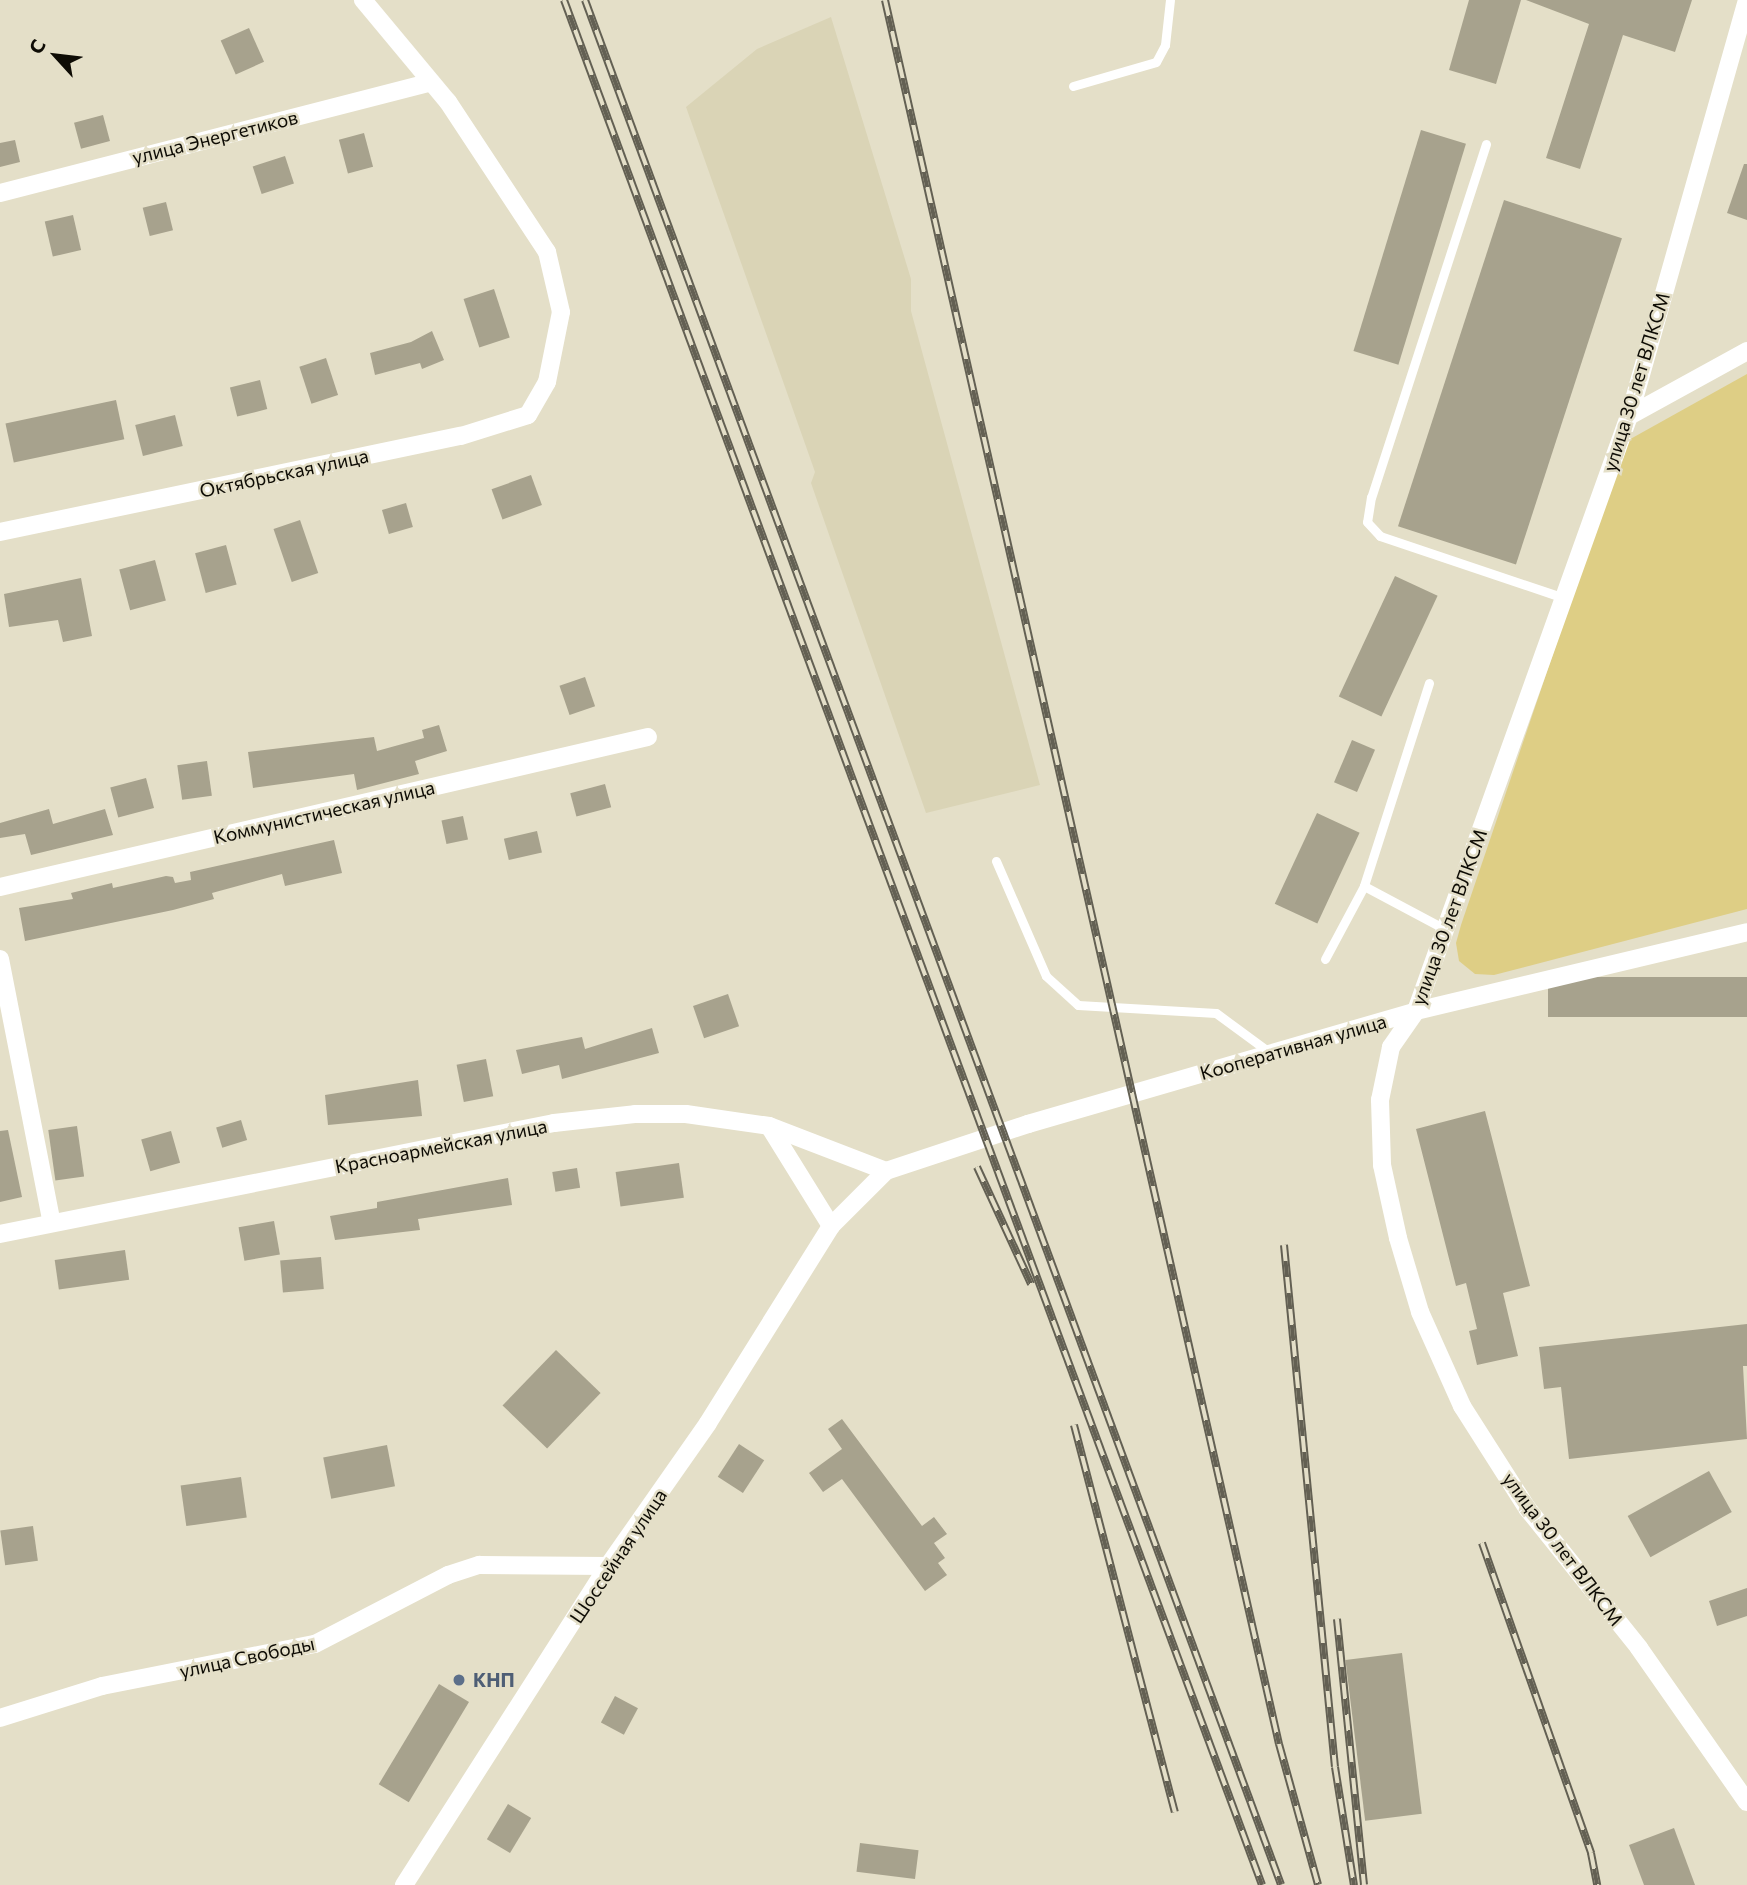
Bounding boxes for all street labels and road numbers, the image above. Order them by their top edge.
street label: улица Энергетиков [130,105,300,169]
street label: улица 30 лет ВЛКСМ [1598,290,1674,474]
street label: Октябрьская улица [198,444,370,502]
street label: Коммунистическая улица [211,775,437,849]
street label: улица 30 лет ВЛКСМ [1406,826,1492,1008]
street label: Кооперативная улица [1197,1009,1389,1085]
street label: Красноармейская улица [333,1114,549,1178]
street label: улица 30 лет ВЛКСМ [1498,1468,1628,1630]
street label: Шоссейная улица [565,1484,671,1628]
street label: улица Свободы [177,1632,317,1682]

